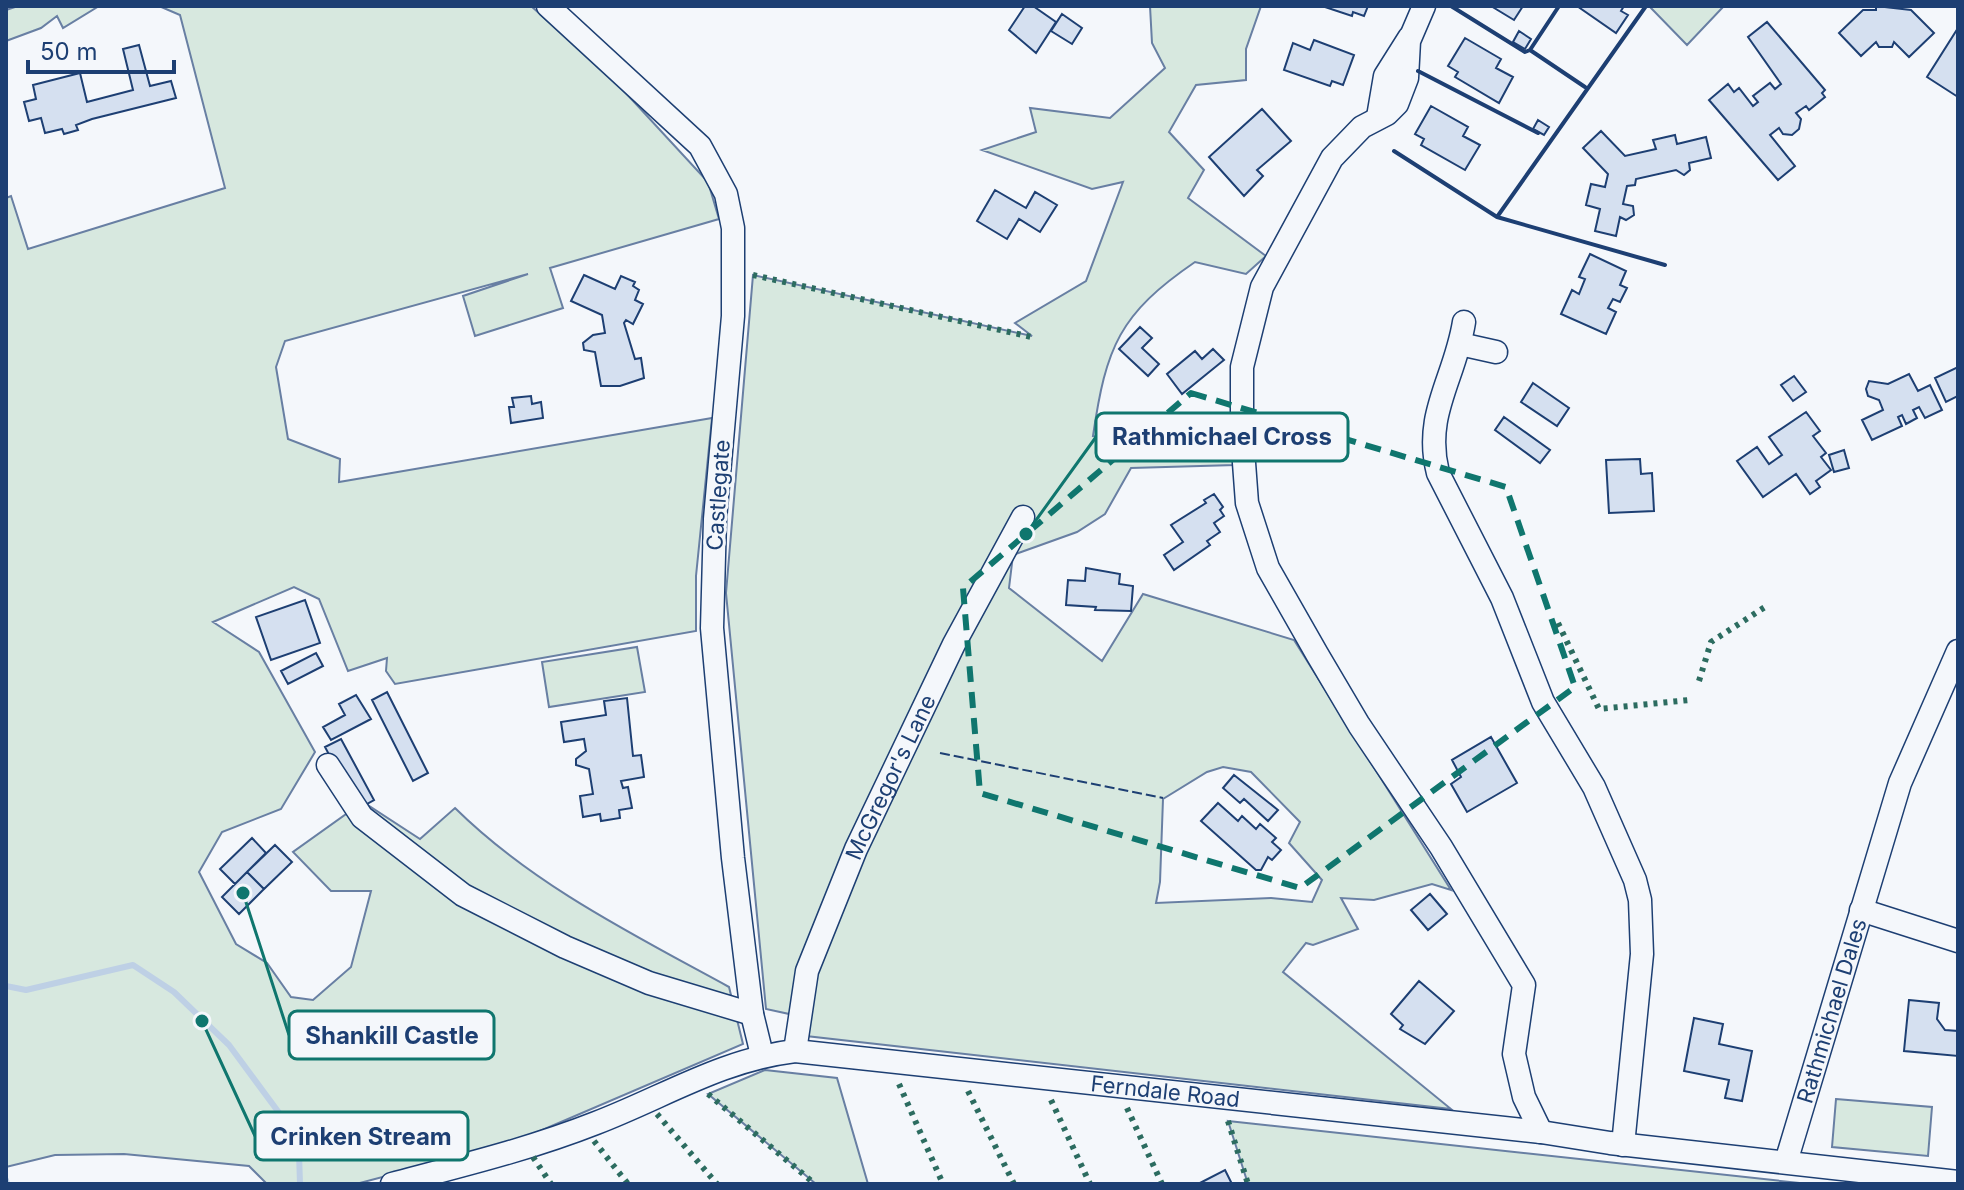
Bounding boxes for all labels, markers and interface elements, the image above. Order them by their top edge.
scale bar [28,24,174,74]
text: 50 m [40,37,98,66]
callout: Rathmichael Cross [1096,413,1348,461]
text: Rathmichael Cross [1112,422,1332,451]
street label: Castlegate [701,439,735,551]
street label: McGregor's Lane [840,690,941,863]
street label: Rathmichael Dales [1791,915,1872,1106]
callout: Shankill Castle [289,1011,494,1059]
text: Shankill Castle [305,1021,479,1050]
street label: Ferndale Road [1089,1070,1241,1112]
callout: Crinken Stream [255,1112,468,1160]
text: Crinken Stream [270,1122,452,1151]

